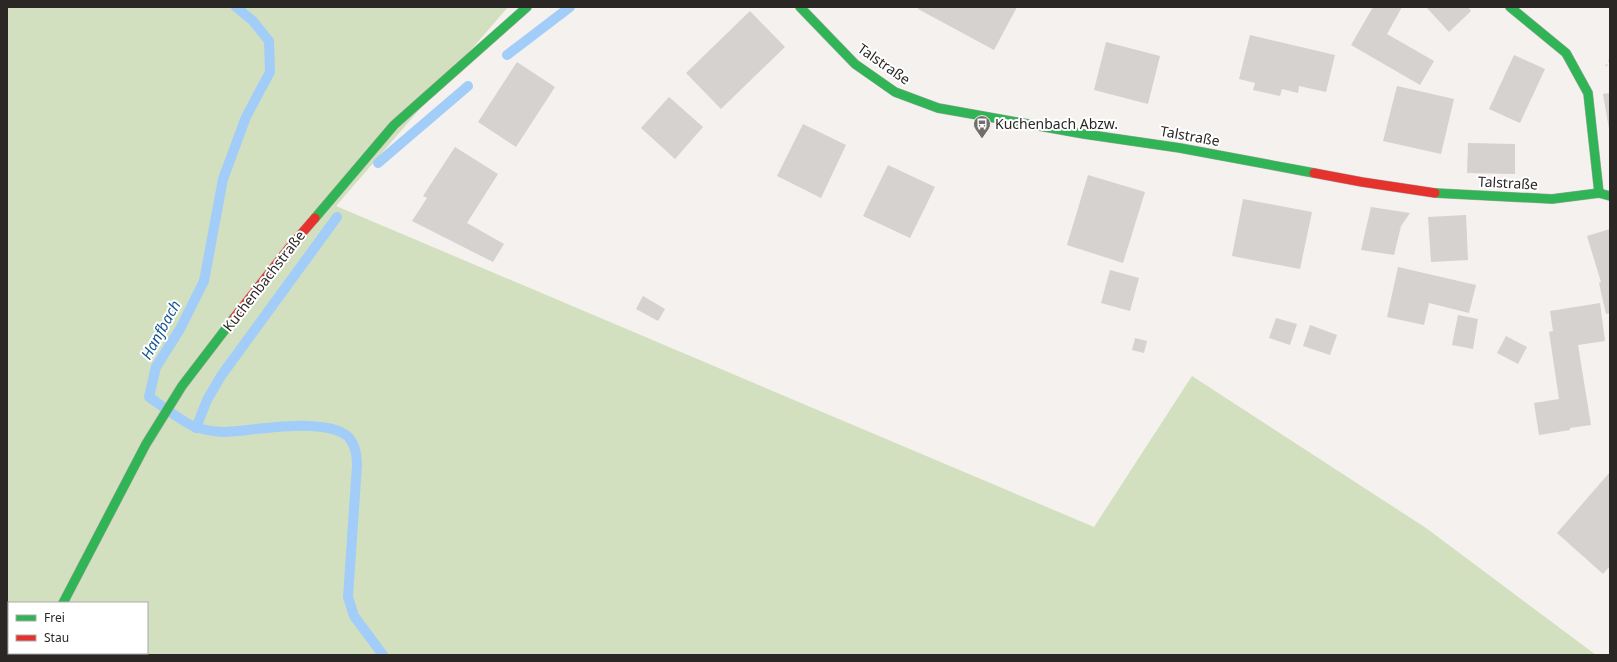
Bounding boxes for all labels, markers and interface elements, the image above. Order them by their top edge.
street label: Talstraße [854,39,914,89]
bus stop icon: Kuchenbach Abzw. [972,114,992,139]
place label: Kuchenbach Abzw. [995,114,1118,133]
street label: Talstraße [1159,121,1221,150]
street label: Talstraße [1478,171,1539,194]
street label: Kuchenbachstraße [218,226,309,335]
water label: Hanfbach [136,296,185,363]
legend [8,602,148,654]
text: Frei [44,609,65,626]
text: Stau [44,629,69,646]

